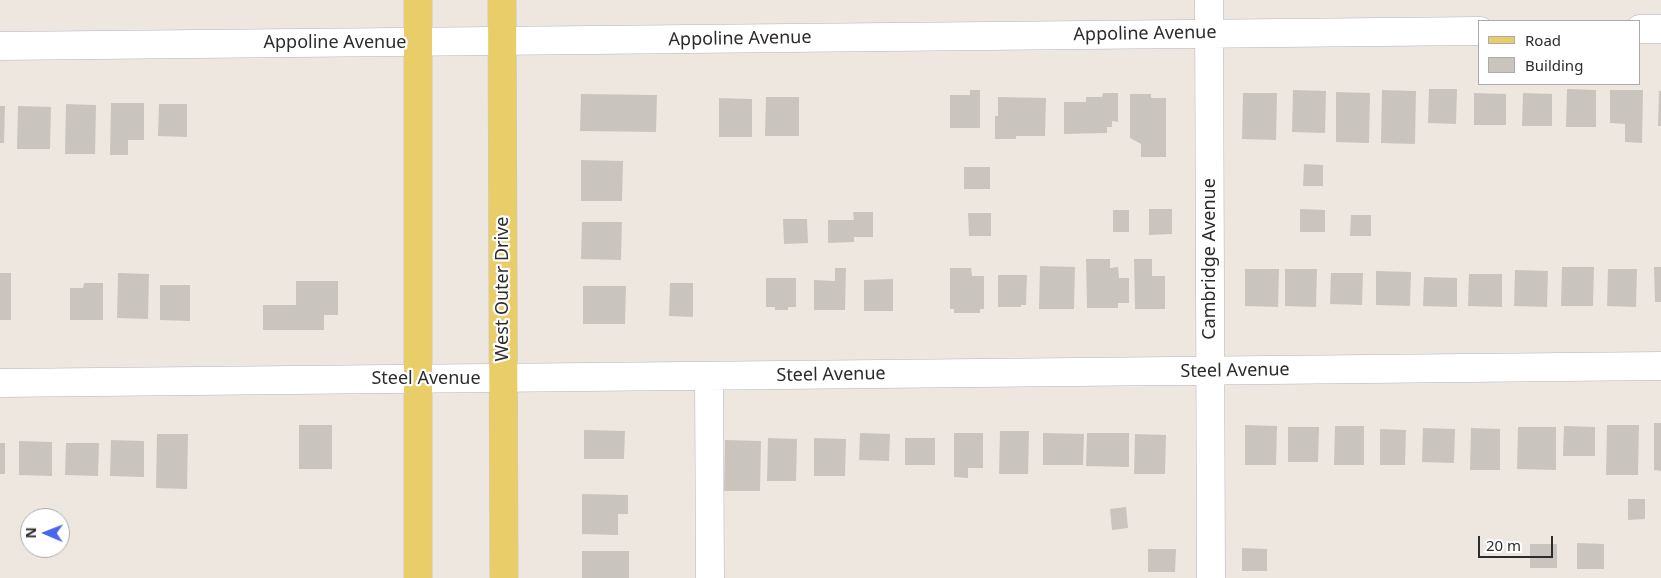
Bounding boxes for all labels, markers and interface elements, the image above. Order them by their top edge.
legend [1478,20,1641,85]
street label: Appoline Avenue [1073,22,1217,46]
street label: Appoline Avenue [668,27,812,51]
text: Road [1525,30,1561,50]
street label: Appoline Avenue [264,32,406,54]
text: Building [1525,55,1583,75]
street label: Cambridge Avenue [1199,178,1221,340]
street label: West Outer Drive [492,217,514,361]
street label: Steel Avenue [1180,359,1290,383]
street label: Steel Avenue [776,363,886,387]
street label: Steel Avenue [371,368,481,390]
north arrow [20,508,70,558]
scale bar [1481,526,1556,558]
text: N [21,527,40,539]
text: 20 m [1486,535,1521,555]

